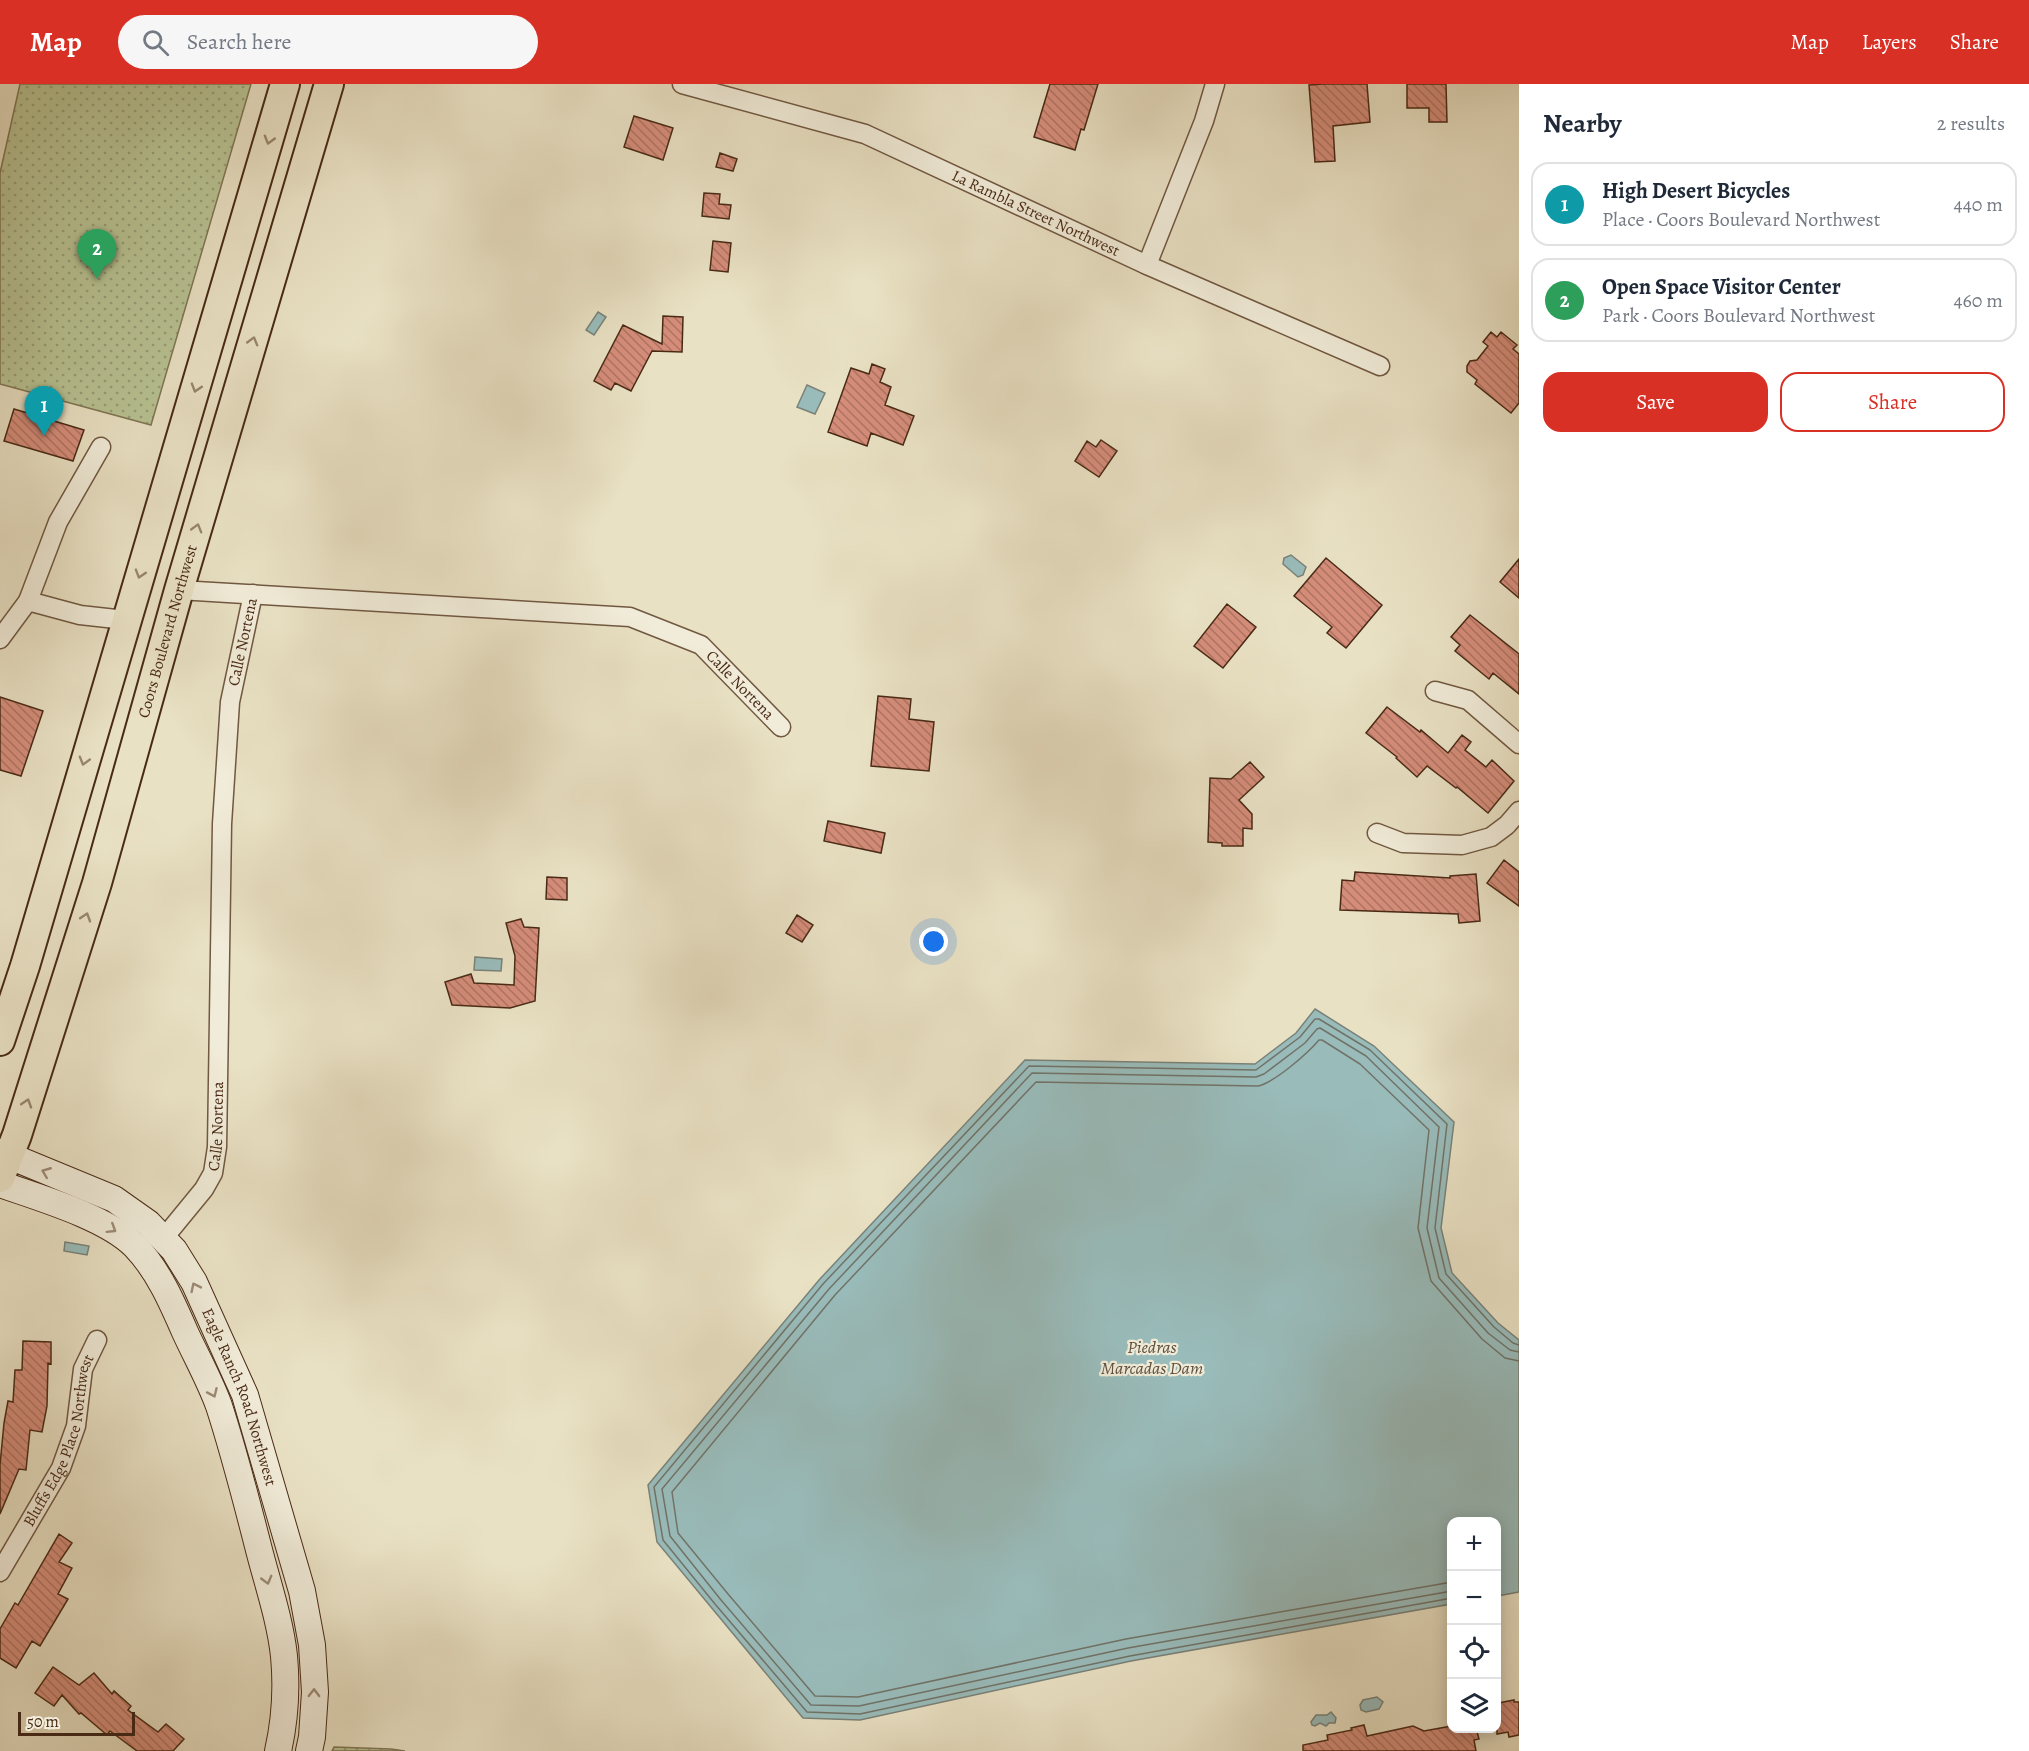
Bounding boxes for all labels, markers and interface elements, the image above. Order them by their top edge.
search box [118,15,538,69]
text: Map [30,23,82,61]
icon: search [139,26,172,59]
text: Search here [187,27,291,57]
text: Map [1790,28,1829,56]
text: Layers [1862,28,1917,56]
text: Share [1950,28,1999,56]
text: Nearby [1543,106,1622,141]
text: 2 results [1937,110,2005,137]
one-way arrow [263,135,276,145]
street label: La Rambla Street Northwest [948,165,1123,262]
text: High Desert Bicycles [1602,176,1790,206]
text: 1 [1561,191,1568,218]
text: 440 m [1954,191,2003,218]
text: Place · Coors Boulevard Northwest [1602,206,1880,233]
pin: 2 [78,230,116,279]
text: Open Space Visitor Center [1602,272,1841,302]
text: 2 [1560,287,1569,314]
text: 460 m [1953,287,2003,314]
text: Park · Coors Boulevard Northwest [1602,302,1875,329]
one-way arrow [246,336,258,347]
button: Save [1543,372,1768,432]
button: Share [1780,372,2005,432]
one-way arrow [191,382,203,393]
pin: 1 [24,386,63,436]
one-way arrow [190,523,202,534]
street label: Coors Boulevard Northwest [133,542,203,721]
one-way arrow [135,569,147,579]
street label: Calle Nortena [223,595,263,688]
street label: Calle Nortena [701,645,780,725]
one-way arrow [79,755,91,766]
one-way arrow [79,912,92,923]
your location [919,927,948,956]
street label: Calle Nortena [202,1081,229,1173]
one-way arrow [20,1098,32,1109]
one-way arrow [41,1167,52,1179]
one-way arrow [106,1222,116,1234]
one-way arrow [191,1282,203,1293]
street label: Eagle Ranch Road Northwest [196,1305,282,1488]
water label: Piedras Marcadas Dam [1101,1335,1203,1380]
street label: Bluffs Edge Place Northwest [18,1350,100,1531]
one-way arrow [206,1386,218,1397]
map controls [1447,1517,1501,1733]
button: + [1447,1517,1501,1571]
button: − [1447,1571,1501,1625]
one-way arrow [260,1574,272,1585]
button: locate [1447,1625,1501,1679]
button: layers [1447,1679,1501,1733]
one-way arrow [308,1688,320,1697]
scale bar [18,1709,135,1736]
text: 50 m [27,1711,59,1733]

